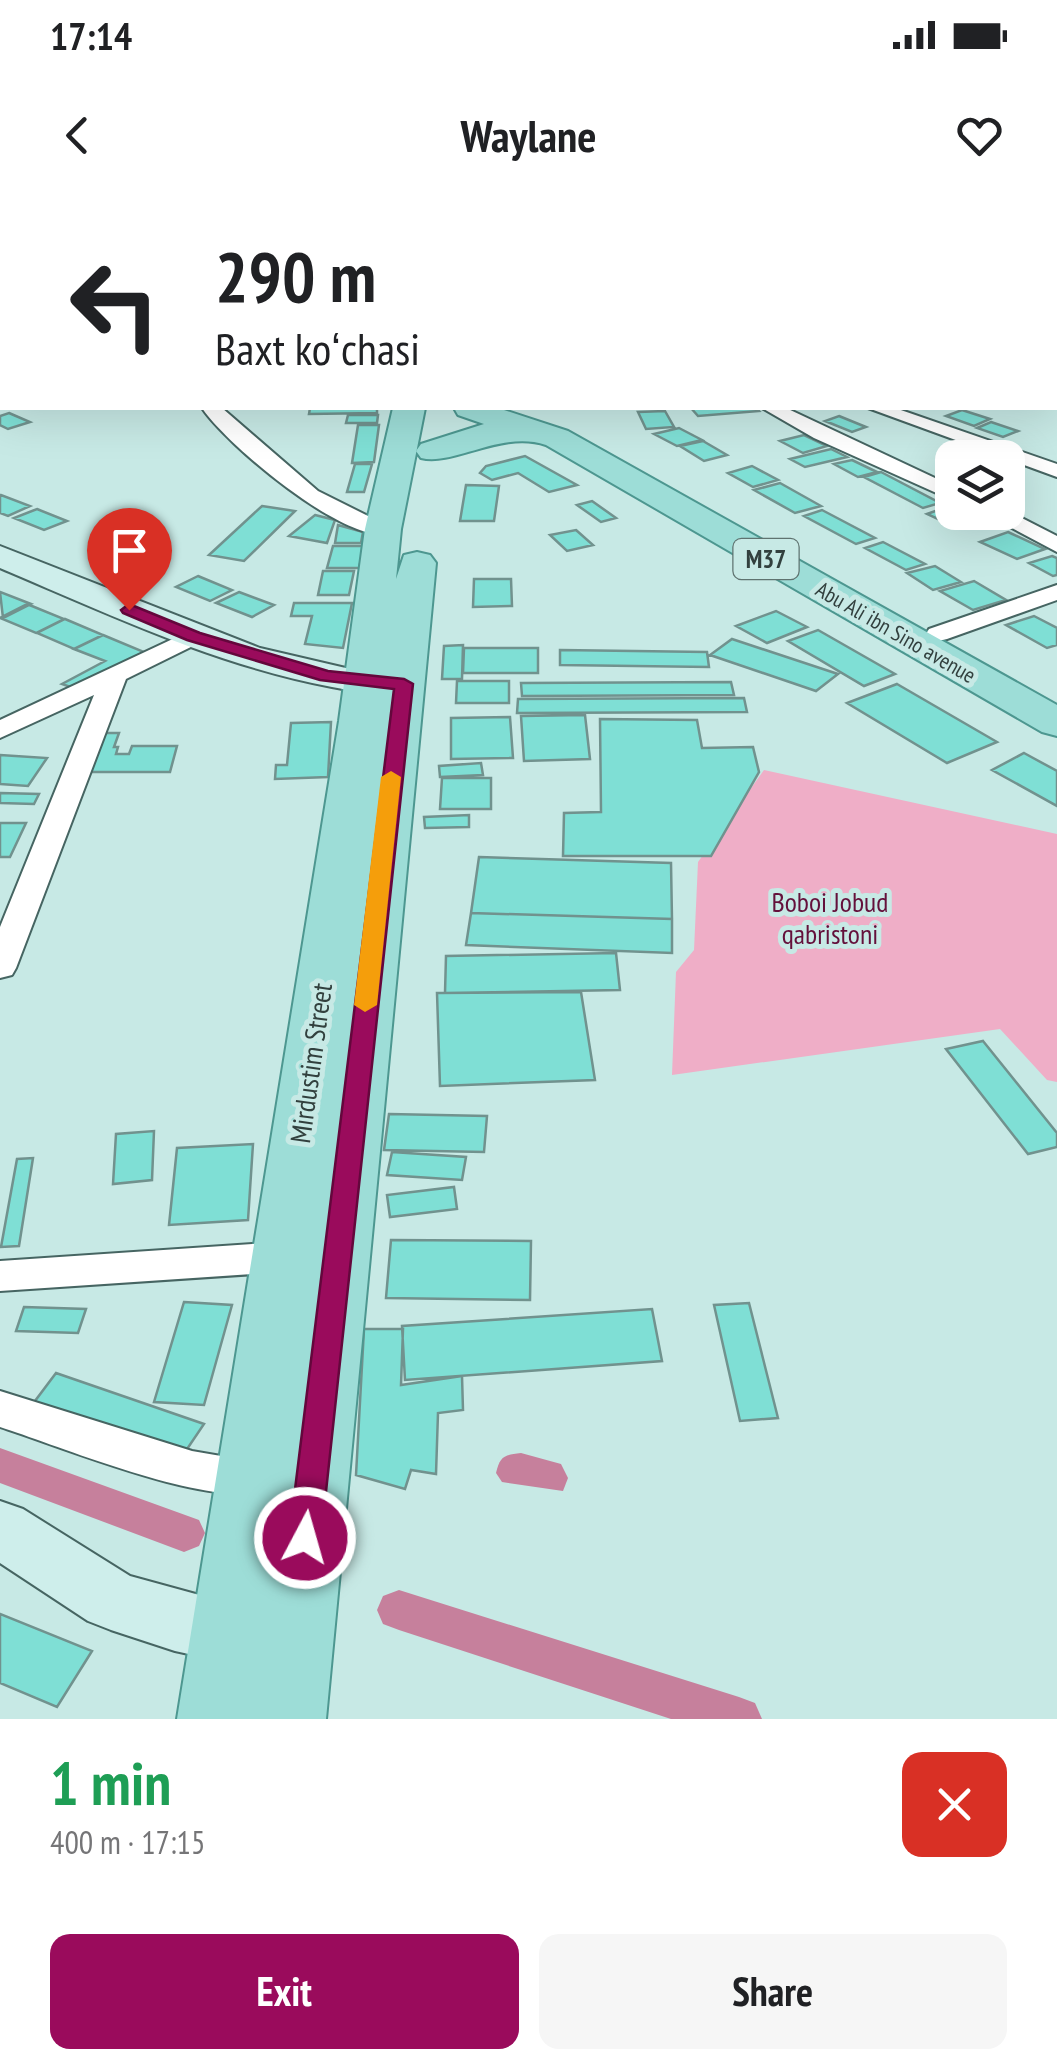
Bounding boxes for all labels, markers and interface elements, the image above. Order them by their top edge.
text: 17:14 [50,11,132,60]
text: Waylane [461,106,597,164]
icon: back [50,108,105,163]
icon: heart [952,108,1007,163]
text: 290 m [215,231,376,321]
icon: left [50,240,180,370]
text: Baxt koʻchasi [215,319,420,377]
map controls [935,440,1025,530]
button: layers [935,440,1025,530]
pin [87,508,172,611]
icon: arrive [102,523,157,578]
road number: M37 [734,539,798,579]
street label: Abu Ali ibn Sino avenue [811,575,981,689]
park label: Boboi Jobud qabristoni [772,883,888,952]
street label: Mirdustim Street [281,980,340,1145]
position arrow [253,1486,357,1590]
text: 1 min [50,1744,171,1822]
button: close [902,1752,1007,1857]
text: 400 m · 17:15 [50,1821,205,1863]
button: Exit [50,1934,519,2049]
button: Share [539,1934,1007,2049]

